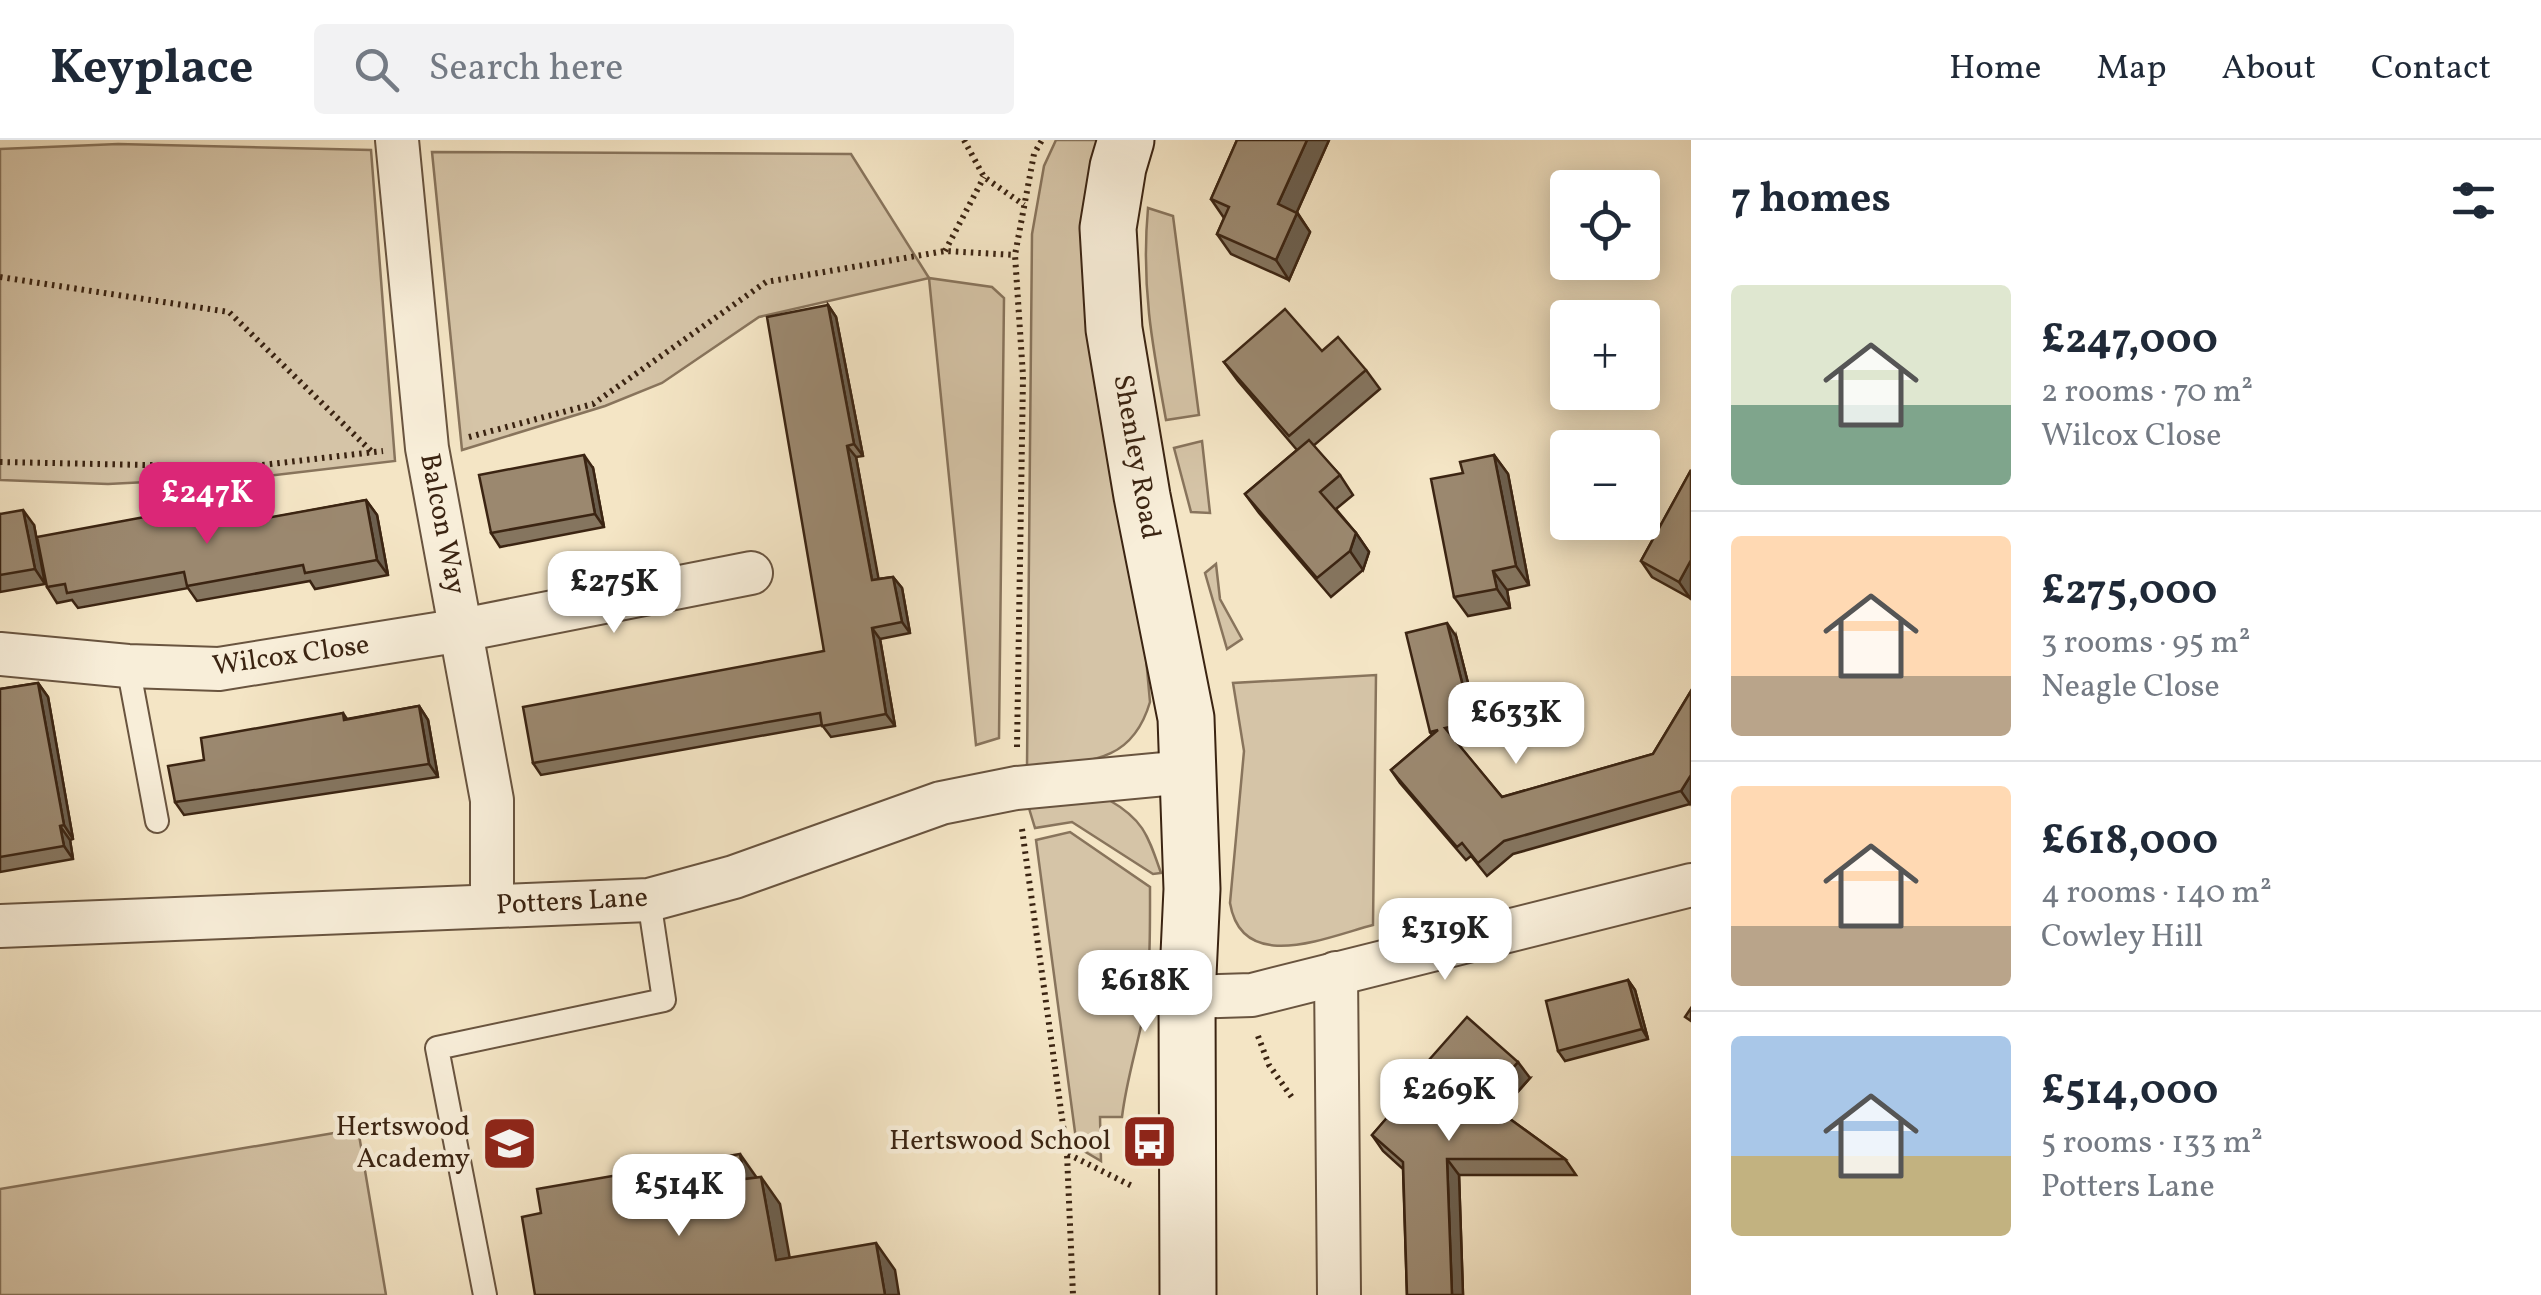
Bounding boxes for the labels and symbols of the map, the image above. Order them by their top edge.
street label: Shenley Road [1102,372,1170,542]
street label: Balcon Way [409,450,475,598]
pin: £247K [137,462,277,547]
pin: £275K [544,551,684,636]
street label: Wilcox Close [210,626,372,686]
pin: £633K [1446,682,1586,767]
street label: Potters Lane [495,879,649,925]
pin: £319K [1375,898,1515,983]
pin: £618K [1075,950,1215,1035]
pin: £269K [1379,1059,1519,1144]
place label: Hertswood Academy [336,1108,470,1179]
bus stop icon: Hertswood School [1120,1111,1180,1171]
school or university icon: Hertswood Academy [479,1113,539,1173]
place label: Hertswood School [889,1122,1111,1161]
pin: £514K [609,1154,749,1239]

